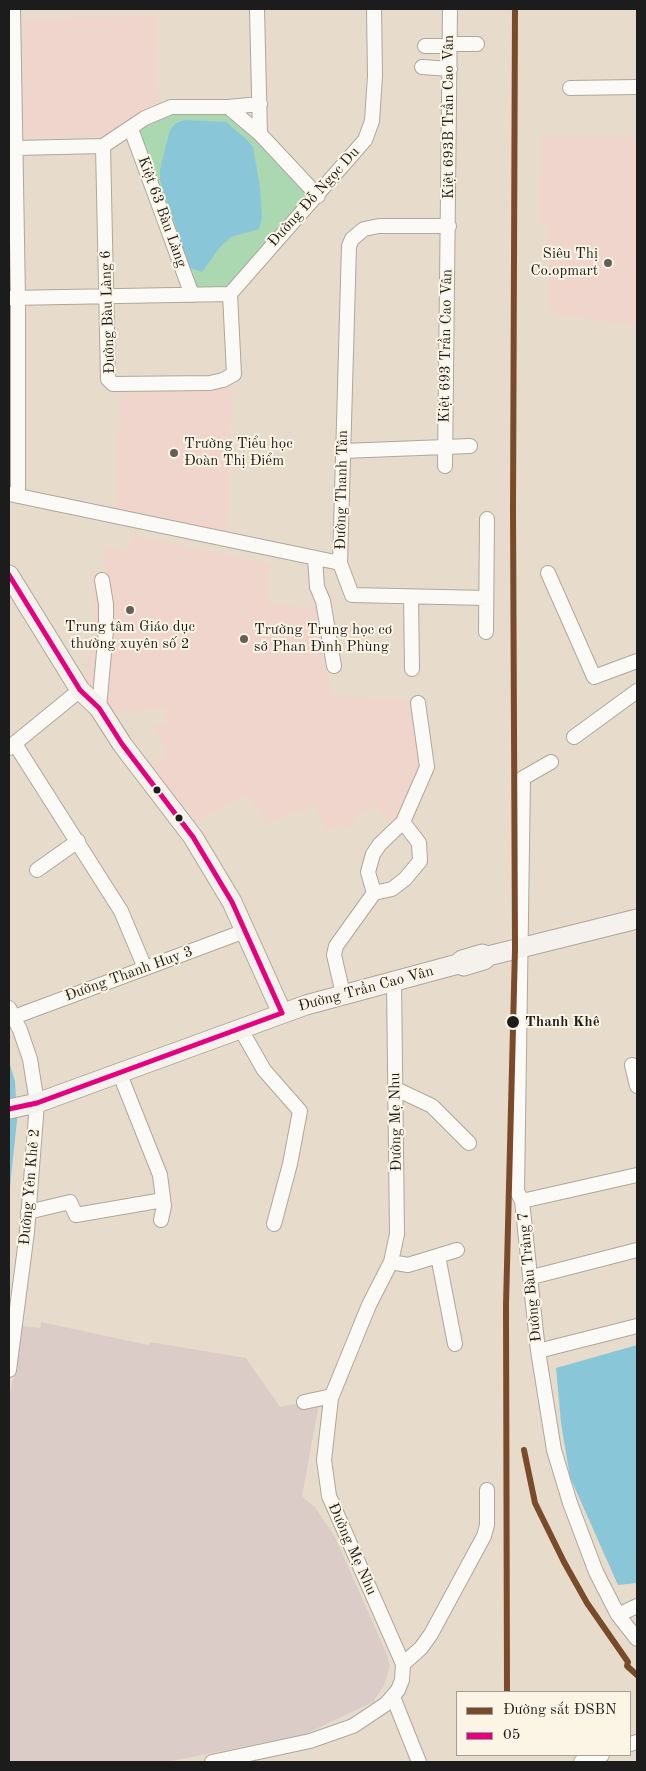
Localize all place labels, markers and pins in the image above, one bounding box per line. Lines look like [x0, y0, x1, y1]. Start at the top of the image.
place label: Siêu Thị Co.opmart [530, 245, 598, 280]
marker: Siêu Thị Co.opmart [602, 257, 614, 269]
place label: Trường Tiểu học Đoàn Thị Điểm [184, 435, 293, 470]
marker: Trường Tiểu học Đoàn Thị Điểm [168, 447, 180, 459]
marker: Trung tâm Giáo dục thường xuyên số 2 [124, 604, 136, 616]
place label: Trung tâm Giáo dục thường xuyên số 2 [65, 618, 195, 653]
place label: Trường Trung học cơ sở Phan Đình Phùng [254, 621, 392, 656]
marker: Trường Trung học cơ sở Phan Đình Phùng [238, 633, 250, 645]
unlabelled marker [152, 785, 162, 795]
unlabelled marker [174, 813, 184, 823]
place label: Thanh Khê [525, 1013, 600, 1031]
marker: Thanh Khê [505, 1014, 521, 1030]

